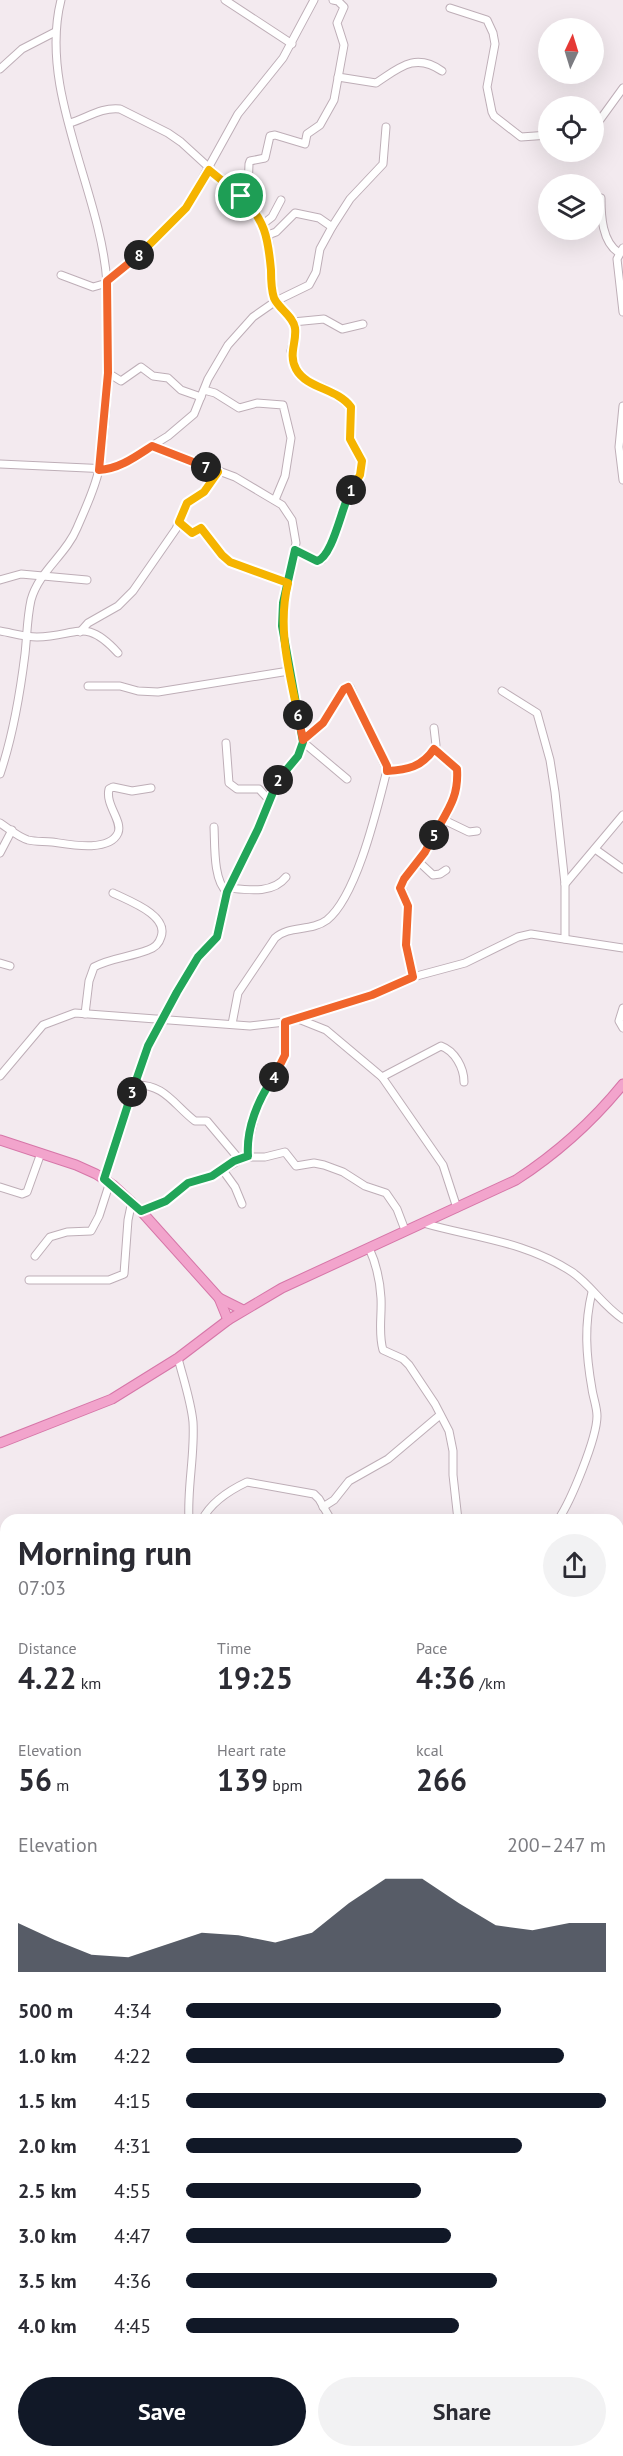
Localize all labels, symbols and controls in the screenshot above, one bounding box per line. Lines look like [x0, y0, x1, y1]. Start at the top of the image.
north arrow [538, 18, 604, 84]
map controls [538, 18, 604, 240]
button: locate [538, 96, 604, 162]
pin [215, 170, 266, 221]
button: layers [538, 174, 604, 240]
icon: arrive [224, 179, 257, 212]
pin: 8 [124, 240, 154, 270]
text: 8 [134, 245, 144, 265]
pin: 7 [191, 452, 221, 482]
text: 7 [201, 457, 211, 477]
pin: 1 [336, 475, 366, 505]
text: 1 [346, 480, 356, 500]
pin: 6 [283, 700, 313, 730]
text: 6 [293, 705, 303, 725]
pin: 2 [263, 765, 293, 795]
text: 2 [273, 770, 283, 790]
pin: 5 [419, 820, 449, 850]
text: 5 [429, 825, 439, 845]
pin: 4 [259, 1062, 289, 1092]
text: 4 [269, 1067, 279, 1087]
pin: 3 [117, 1077, 147, 1107]
text: 3 [127, 1082, 137, 1102]
text: Morning run [18, 1531, 192, 1574]
button: share [543, 1534, 606, 1597]
text: 07:03 [18, 1575, 66, 1601]
text: Distance [18, 1638, 77, 1658]
text: Time [217, 1638, 251, 1658]
text: Pace [416, 1638, 447, 1658]
text: 4.22 [18, 1658, 76, 1697]
text: 19:25 [217, 1658, 293, 1697]
text: 4:36 [416, 1658, 475, 1697]
text: km [76, 1673, 101, 1693]
text: /km [475, 1673, 506, 1693]
text: Elevation [18, 1740, 82, 1760]
text: Heart rate [217, 1740, 286, 1760]
text: kcal [416, 1740, 443, 1760]
text: 56 [18, 1760, 52, 1799]
text: 139 [217, 1760, 268, 1799]
text: 266 [416, 1760, 467, 1799]
text: m [52, 1775, 69, 1795]
text: bpm [268, 1775, 303, 1795]
text: Elevation [18, 1832, 98, 1858]
text: 200–247 m [507, 1832, 606, 1858]
text: 500 m [18, 1998, 73, 2024]
text: 4:34 [114, 1998, 151, 2024]
text: 1.0 km [18, 2043, 77, 2069]
text: 4:22 [114, 2043, 151, 2069]
text: 1.5 km [18, 2088, 77, 2114]
text: 4:15 [114, 2088, 151, 2114]
text: 2.0 km [18, 2133, 77, 2159]
text: 4:31 [114, 2133, 151, 2159]
text: 2.5 km [18, 2178, 77, 2204]
text: 4:55 [114, 2178, 151, 2204]
text: 3.0 km [18, 2223, 77, 2249]
text: 4:47 [114, 2223, 151, 2249]
text: 3.5 km [18, 2268, 77, 2294]
text: 4:36 [114, 2268, 151, 2294]
text: 4.0 km [18, 2313, 77, 2339]
text: 4:45 [114, 2313, 151, 2339]
button: Save [18, 2377, 306, 2446]
button: Share [318, 2377, 606, 2446]

